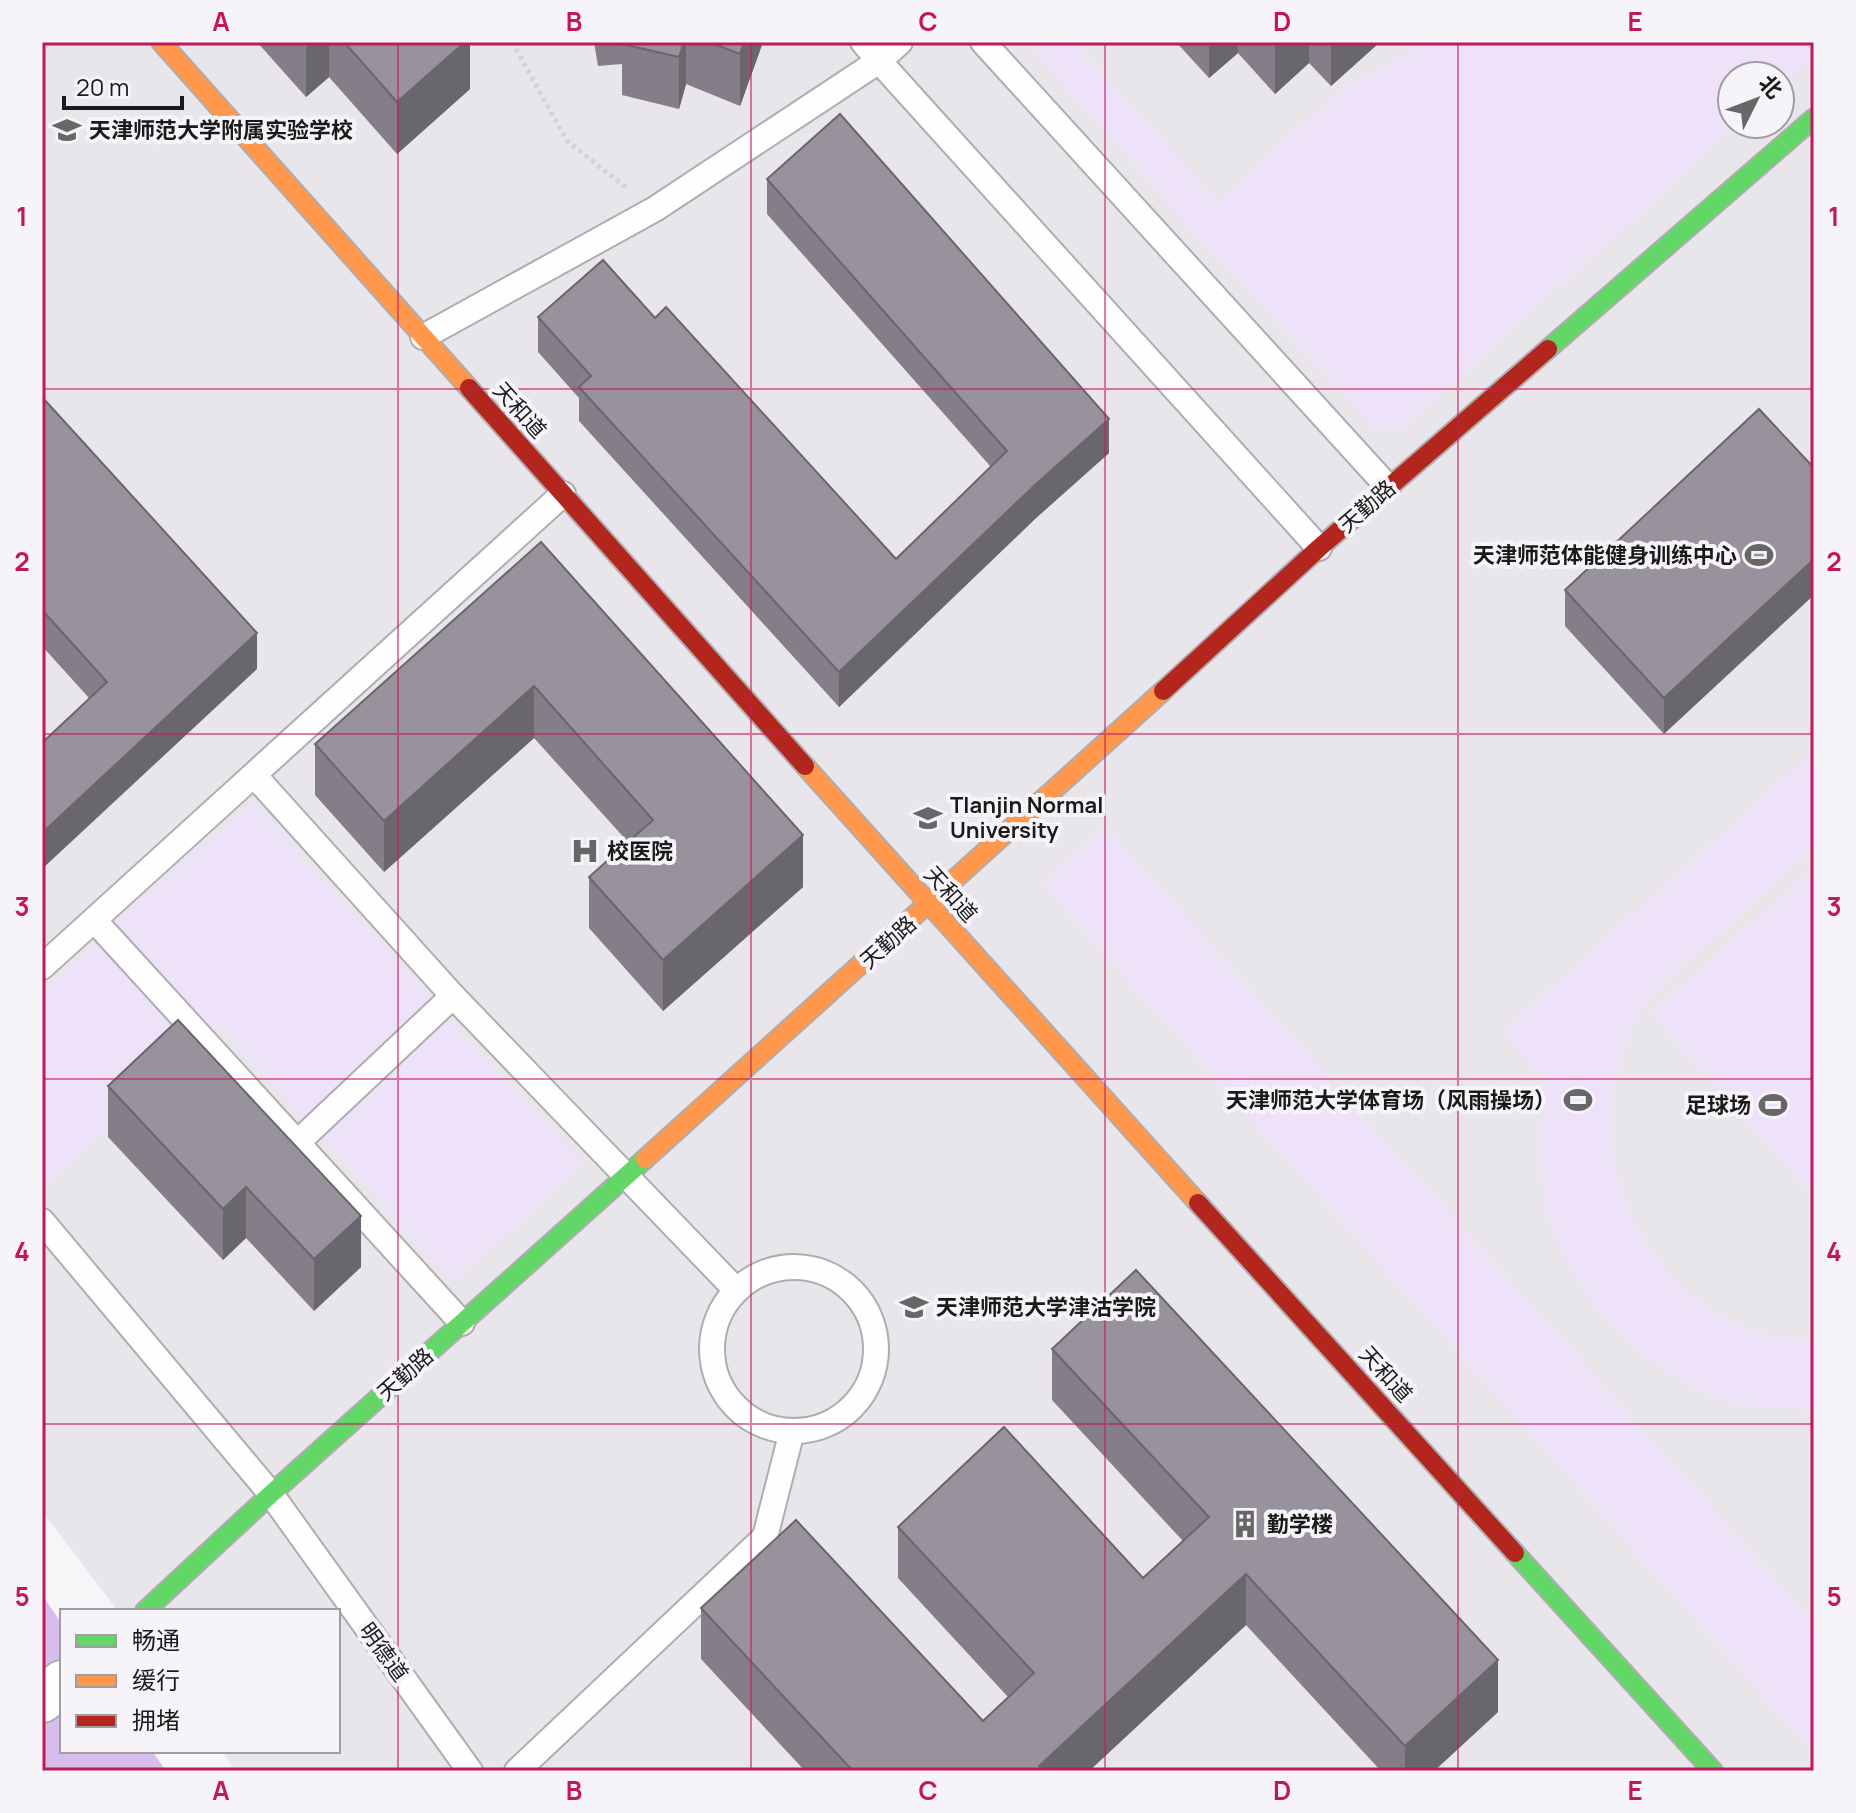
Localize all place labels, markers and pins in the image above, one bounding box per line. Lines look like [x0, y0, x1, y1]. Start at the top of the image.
school or university icon: 天津师范大学附属实验学校 [52, 115, 82, 145]
place label: 天津师范大学附属实验学校 [89, 115, 353, 145]
place label: 天津师范体能健身训练中心 [1473, 540, 1737, 570]
sports icon: 天津师范体能健身训练中心 [1744, 540, 1774, 570]
place label: TIanjin Normal University [950, 790, 1103, 845]
school or university icon: TIanjin Normal University [913, 803, 943, 833]
hospital icon: 校医院 [570, 836, 600, 866]
place label: 校医院 [607, 836, 673, 866]
place label: 天津师范大学体育场（风雨操场） [1226, 1085, 1556, 1115]
sports icon: 天津师范大学体育场（风雨操场） [1563, 1085, 1593, 1115]
place label: 足球场 [1685, 1090, 1751, 1120]
sports icon: 足球场 [1758, 1090, 1788, 1120]
school or university icon: 天津师范大学津沽学院 [899, 1292, 929, 1322]
place label: 天津师范大学津沽学院 [936, 1292, 1156, 1322]
building icon: 勤学楼 [1230, 1509, 1260, 1539]
place label: 勤学楼 [1267, 1509, 1333, 1539]

